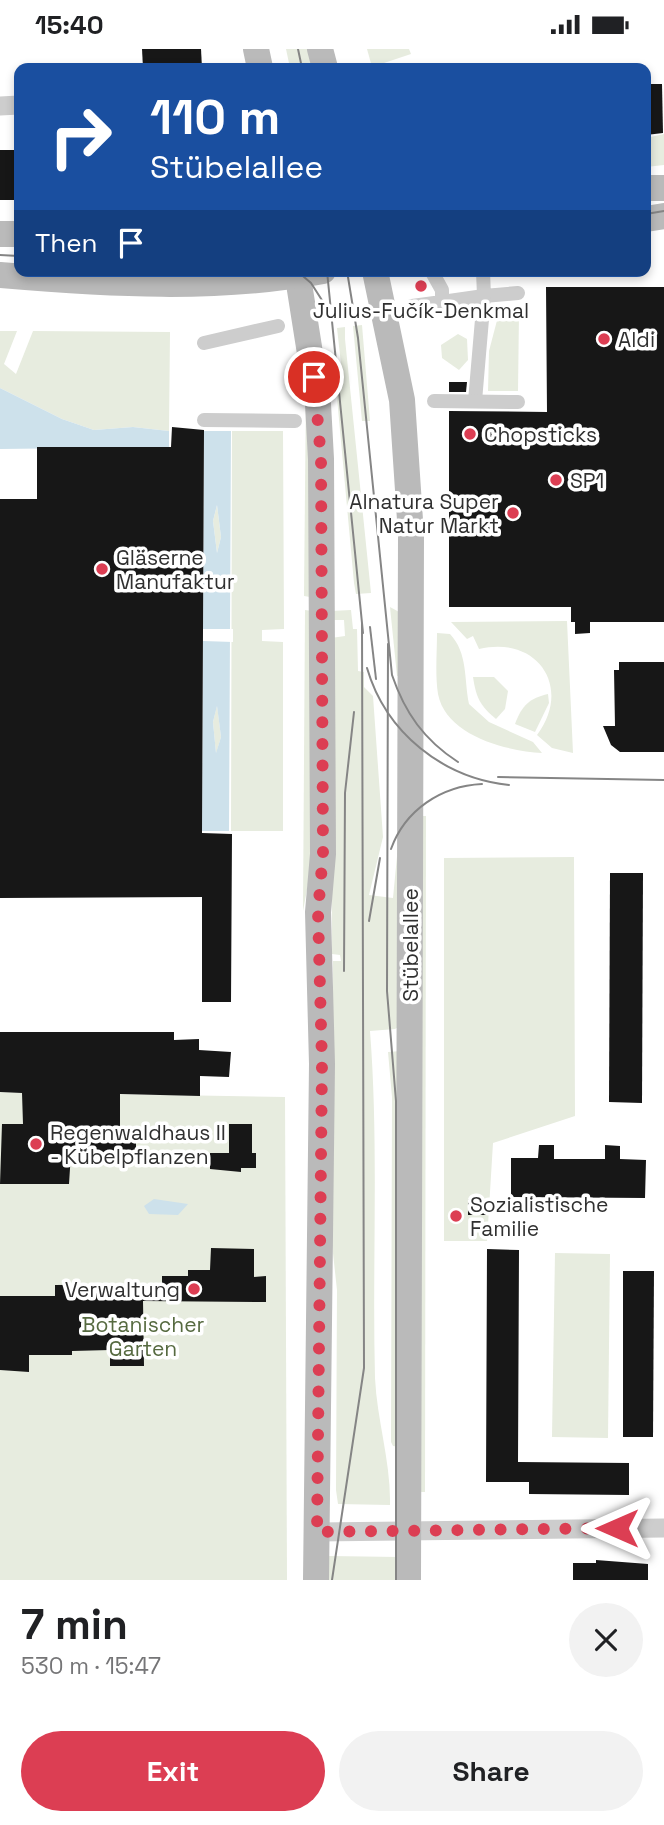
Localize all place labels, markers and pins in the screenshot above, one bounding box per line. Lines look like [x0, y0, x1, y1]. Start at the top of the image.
marker: Julius-Fučík-Denkmal [413, 278, 429, 294]
place label: Julius-Fučík-Denkmal [313, 297, 529, 324]
place label: Aldi [618, 326, 655, 353]
marker: Aldi [596, 331, 612, 347]
pin [284, 347, 344, 407]
place label: Chopsticks [484, 421, 597, 448]
marker: Chopsticks [462, 426, 478, 442]
place label: SP1 [570, 467, 604, 494]
marker: SP1 [548, 472, 564, 488]
place label: Alnatura Super Natur Markt [349, 488, 499, 539]
marker: Alnatura Super Natur Markt [505, 505, 521, 521]
place label: Gläserne Manufaktur [116, 544, 235, 595]
marker: Gläserne Manufaktur [94, 561, 110, 577]
place label: Regenwaldhaus II - Kübelpflanzen [50, 1119, 226, 1170]
marker: Regenwaldhaus II - Kübelpflanzen [28, 1136, 44, 1152]
place label: Sozialistische Familie [470, 1191, 609, 1242]
marker: Sozialistische Familie [448, 1208, 464, 1224]
place label: Verwaltung [65, 1276, 180, 1303]
marker: Verwaltung [186, 1281, 202, 1297]

